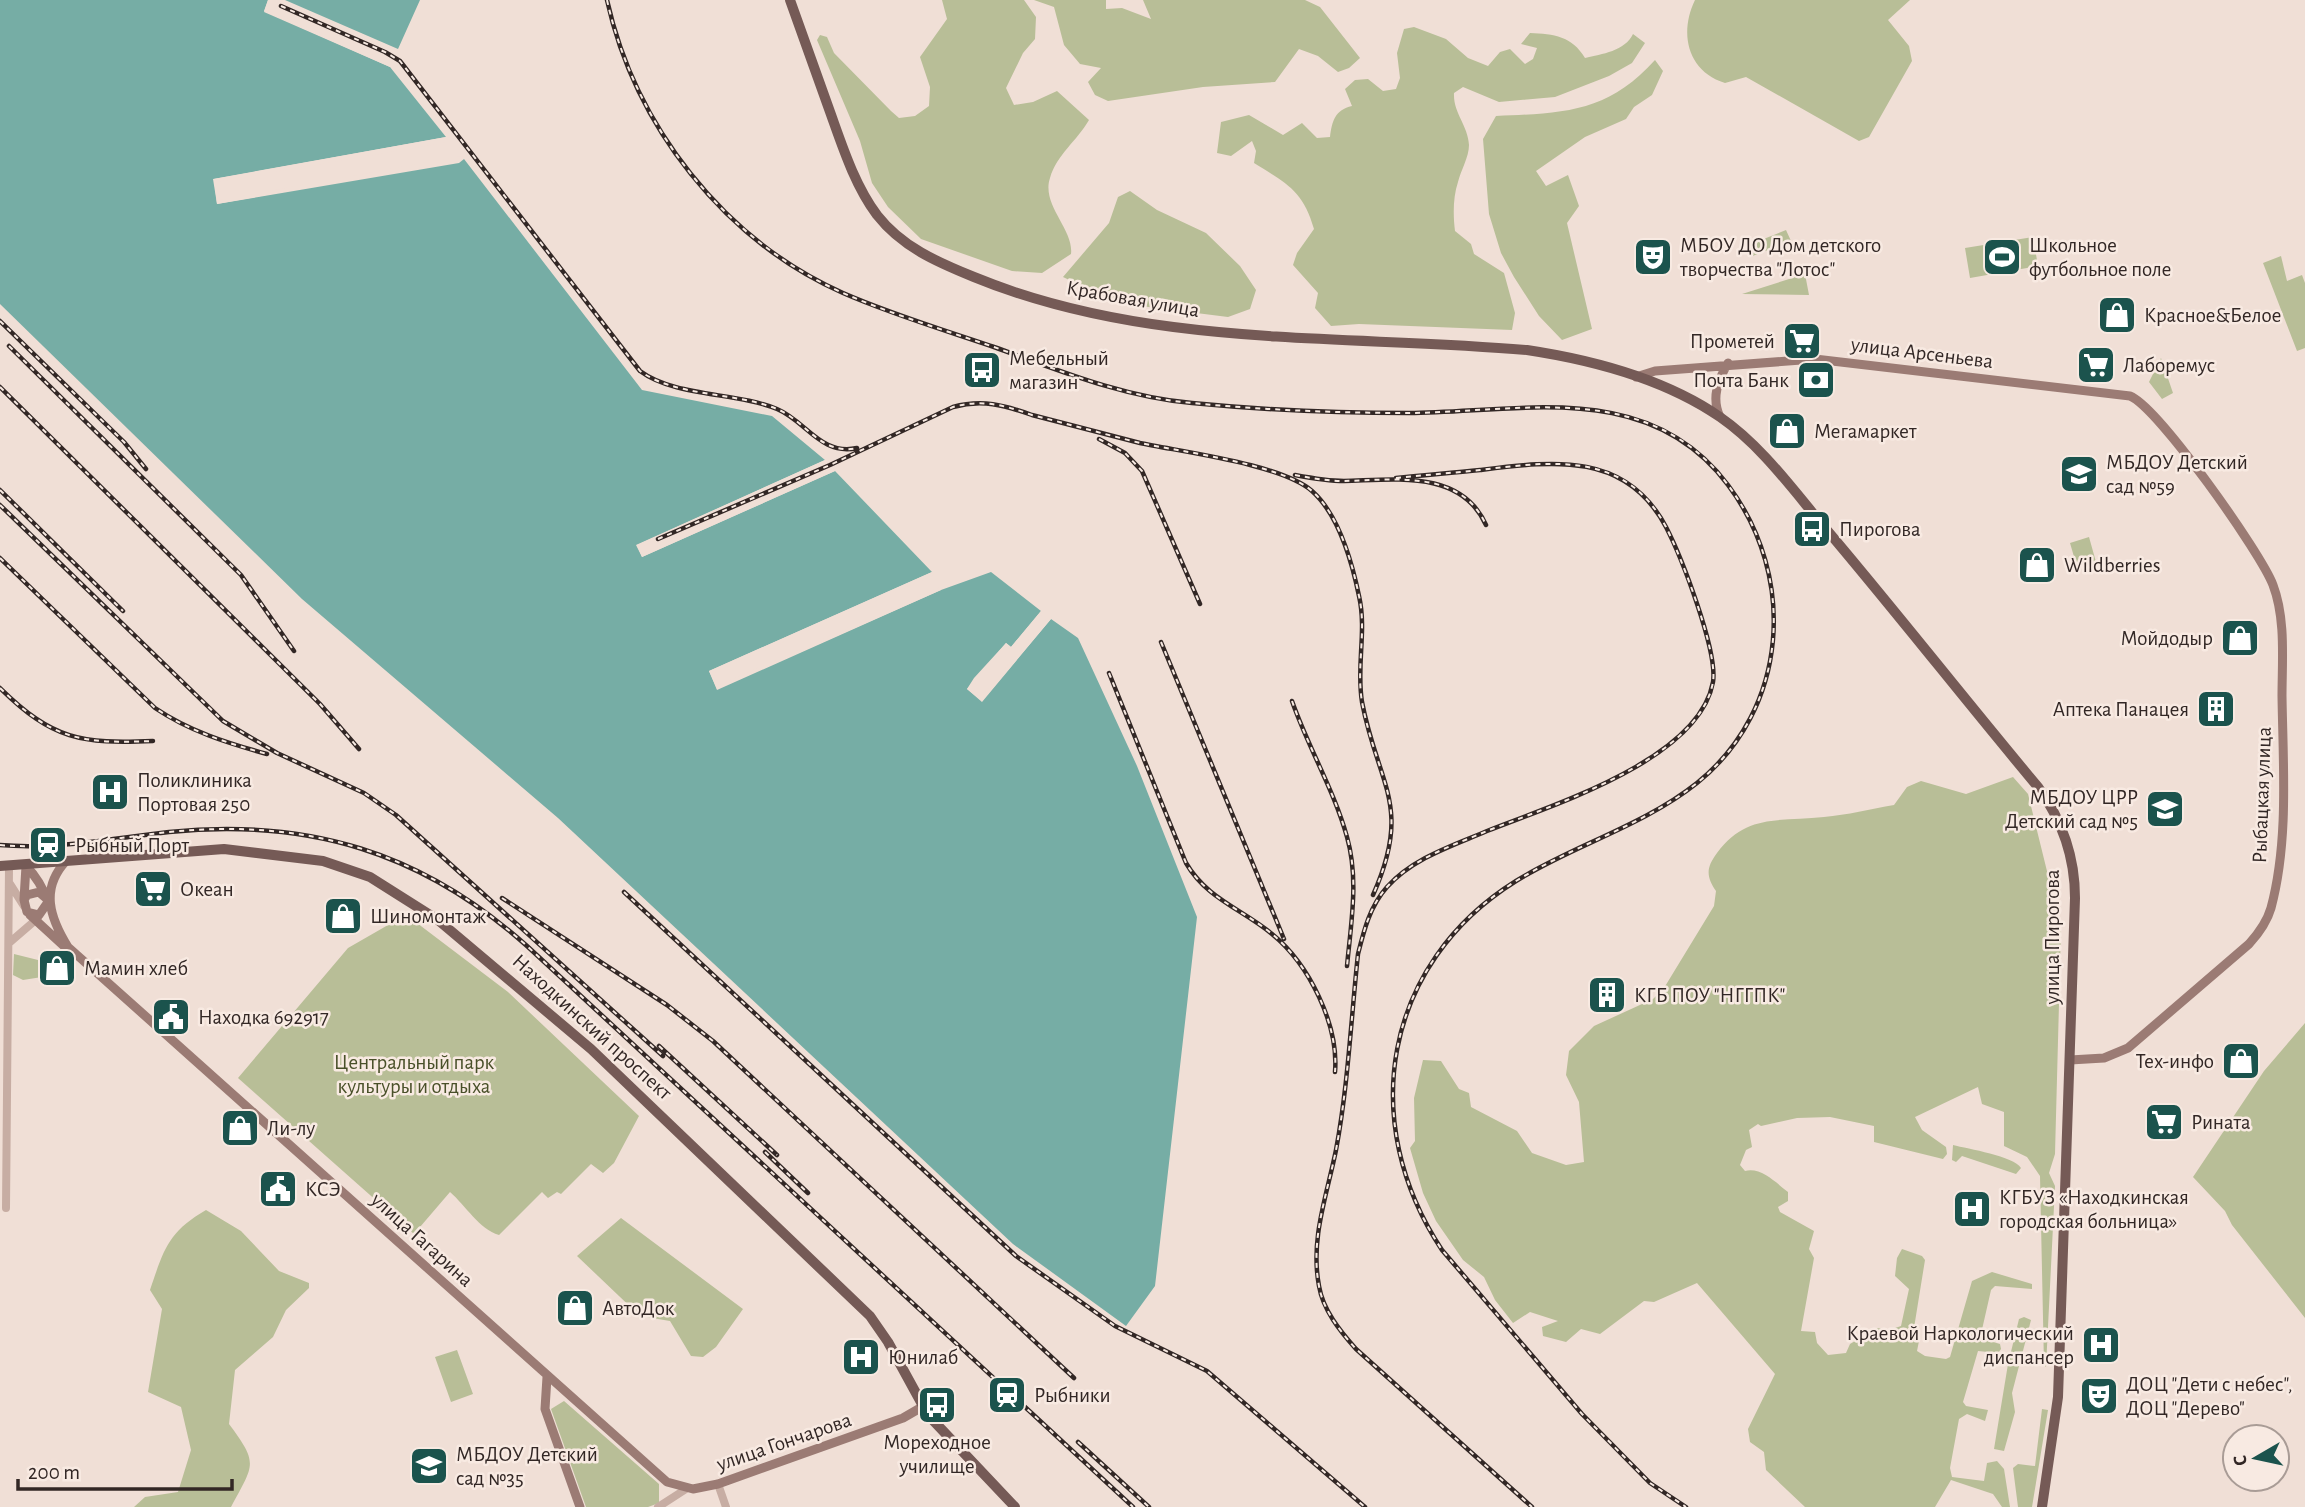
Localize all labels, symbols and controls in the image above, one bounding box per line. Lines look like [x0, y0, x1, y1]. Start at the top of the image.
place label: МБОУ ДО Дом детского творчества "Лотос" [1679, 235, 1881, 280]
place label: Школьное футбольное поле [2029, 235, 2172, 280]
theatre icon: МБОУ ДО Дом детского творчества "Лотос" [1632, 236, 1674, 278]
sports icon: Школьное футбольное поле [1981, 236, 2023, 278]
street label: Крабовая улица [1065, 277, 1202, 321]
shop icon: Красное&Белое [2096, 294, 2138, 336]
place label: Красное&Белое [2144, 305, 2281, 326]
supermarket icon: Прометей [1781, 320, 1823, 362]
place label: Прометей [1690, 331, 1775, 352]
street label: улица Арсеньева [1849, 334, 1995, 372]
supermarket icon: Лаборемус [2075, 344, 2117, 386]
place label: Мебельный магазин [1009, 348, 1109, 393]
bus stop icon: Мебельный магазин [961, 349, 1003, 391]
place label: Лаборемус [2123, 355, 2215, 376]
bank icon: Почта Банк [1795, 359, 1837, 401]
place label: Почта Банк [1693, 370, 1789, 391]
shop icon: Мегамаркет [1766, 410, 1808, 452]
place label: Мегамаркет [1814, 421, 1917, 442]
place label: МБДОУ Детский сад №59 [2106, 452, 2248, 497]
school or university icon: МБДОУ Детский сад №59 [2058, 453, 2100, 495]
bus stop icon: Пирогова [1791, 508, 1833, 550]
place label: Пирогова [1839, 519, 1921, 540]
shop icon: Wildberries [2016, 544, 2058, 586]
place label: Wildberries [2064, 555, 2160, 576]
shop icon: Мойдодыр [2219, 617, 2261, 659]
place label: Мойдодыр [2121, 628, 2213, 649]
building icon: Аптека Панацея [2195, 688, 2237, 730]
place label: Аптека Панацея [2053, 699, 2189, 720]
street label: Рыбацкая улица [2249, 726, 2275, 864]
place label: Поликлиника Портовая 250 [137, 770, 252, 815]
hospital icon: Поликлиника Портовая 250 [89, 771, 131, 813]
place label: МБДОУ ЦРР Детский сад №5 [2005, 787, 2138, 832]
school or university icon: МБДОУ ЦРР Детский сад №5 [2144, 788, 2186, 830]
station icon: Рыбный Порт [27, 824, 69, 866]
place label: Рыбный Порт [75, 835, 189, 856]
supermarket icon: Океан [132, 868, 174, 910]
street label: улица Пирогова [2042, 869, 2063, 1006]
place label: Океан [180, 879, 234, 900]
shop icon: Шиномонтаж [322, 895, 364, 937]
place label: Шиномонтаж [370, 906, 486, 927]
shop icon: Мамин хлеб [36, 947, 78, 989]
street label: Находкинский проспект [508, 950, 676, 1104]
place label: Мамин хлеб [84, 958, 188, 979]
building icon: КГБ ПОУ "НГГПК" [1586, 974, 1628, 1016]
place label: КГБ ПОУ "НГГПК" [1634, 985, 1785, 1006]
public building icon: Находка 692917 [150, 996, 192, 1038]
place label: Находка 692917 [198, 1007, 329, 1028]
shop icon: Тех-инфо [2220, 1040, 2262, 1082]
place label: Тех-инфо [2136, 1051, 2214, 1072]
park label: Центральный парк культуры и отдыха [334, 1052, 495, 1097]
supermarket icon: Рината [2143, 1101, 2185, 1143]
shop icon: Ли-лу [219, 1107, 261, 1149]
place label: Рината [2191, 1112, 2251, 1133]
place label: Ли-лу [267, 1118, 315, 1139]
public building icon: КСЭ [257, 1168, 299, 1210]
place label: КСЭ [305, 1179, 341, 1200]
place label: КГБУЗ «Находкинская городская больница» [1999, 1187, 2189, 1232]
street label: улица Гагарина [366, 1188, 477, 1291]
hospital icon: КГБУЗ «Находкинская городская больница» [1951, 1188, 1993, 1230]
shop icon: АвтоДок [554, 1287, 596, 1329]
place label: АвтоДок [602, 1298, 675, 1319]
place label: Краевой Наркологический диспансер [1847, 1323, 2074, 1368]
hospital icon: Краевой Наркологический диспансер [2080, 1324, 2122, 1366]
hospital icon: Юнилаб [840, 1336, 882, 1378]
place label: Юнилаб [888, 1347, 958, 1368]
station icon: Рыбники [986, 1374, 1028, 1416]
place label: ДОЦ "Дети с небес", ДОЦ "Дерево" [2126, 1374, 2293, 1419]
theatre icon: ДОЦ "Дети с небес", ДОЦ "Дерево" [2078, 1375, 2120, 1417]
bus stop icon: Мореходное училище [916, 1384, 958, 1426]
place label: Рыбники [1034, 1385, 1111, 1406]
street label: улица Гончарова [713, 1409, 854, 1475]
north arrow [2221, 1423, 2291, 1493]
place label: Мореходное училище [883, 1432, 991, 1477]
place label: МБДОУ Детский сад №35 [456, 1444, 598, 1489]
school or university icon: МБДОУ Детский сад №35 [408, 1445, 450, 1487]
scale bar [18, 1448, 231, 1492]
text: С [2230, 1454, 2251, 1467]
text: 200 m [28, 1462, 80, 1483]

